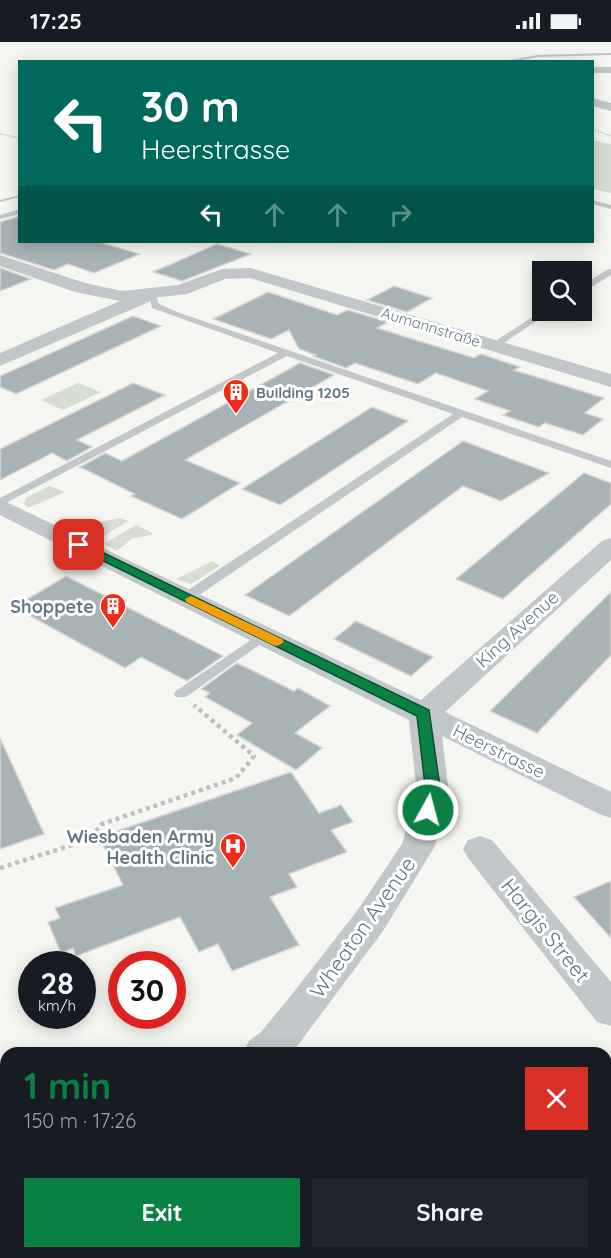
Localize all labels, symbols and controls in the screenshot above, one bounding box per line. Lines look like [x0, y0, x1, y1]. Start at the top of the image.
text: 17:25 [30, 7, 82, 35]
text: 30 m [141, 80, 240, 133]
icon: left [42, 84, 120, 162]
text: Heerstrasse [141, 132, 290, 166]
icon: left [195, 198, 228, 231]
icon: ahead [258, 198, 291, 231]
icon: ahead [321, 198, 354, 231]
icon: right [384, 198, 417, 231]
map controls [532, 261, 592, 321]
button: search [532, 261, 592, 321]
street label: Aumannstraße [379, 303, 483, 351]
building icon: Building 1205 [221, 377, 251, 415]
place label: Building 1205 [256, 383, 350, 402]
pin [53, 519, 104, 570]
icon: arrive [62, 528, 95, 561]
street label: King Avenue [471, 586, 563, 672]
building icon: Shoppete [98, 591, 128, 629]
place label: Shoppete [10, 595, 94, 618]
street label: Heerstrasse [449, 719, 549, 783]
position arrow [396, 778, 460, 842]
place label: Wiesbaden Army Health Clinic [67, 825, 214, 869]
hospital icon: Wiesbaden Army Health Clinic [218, 831, 248, 869]
street label: Wheaton Avenue [304, 851, 420, 1003]
street label: Hargis Street [496, 873, 596, 987]
speed limit sign: 30 [108, 951, 186, 1029]
text: 28 [40, 964, 74, 1002]
text: km/h [38, 996, 76, 1015]
text: 1 min [24, 1063, 111, 1108]
button: close [525, 1067, 588, 1130]
text: 150 m · 17:26 [24, 1108, 136, 1133]
button: Exit [24, 1178, 300, 1247]
button: Share [312, 1178, 588, 1247]

